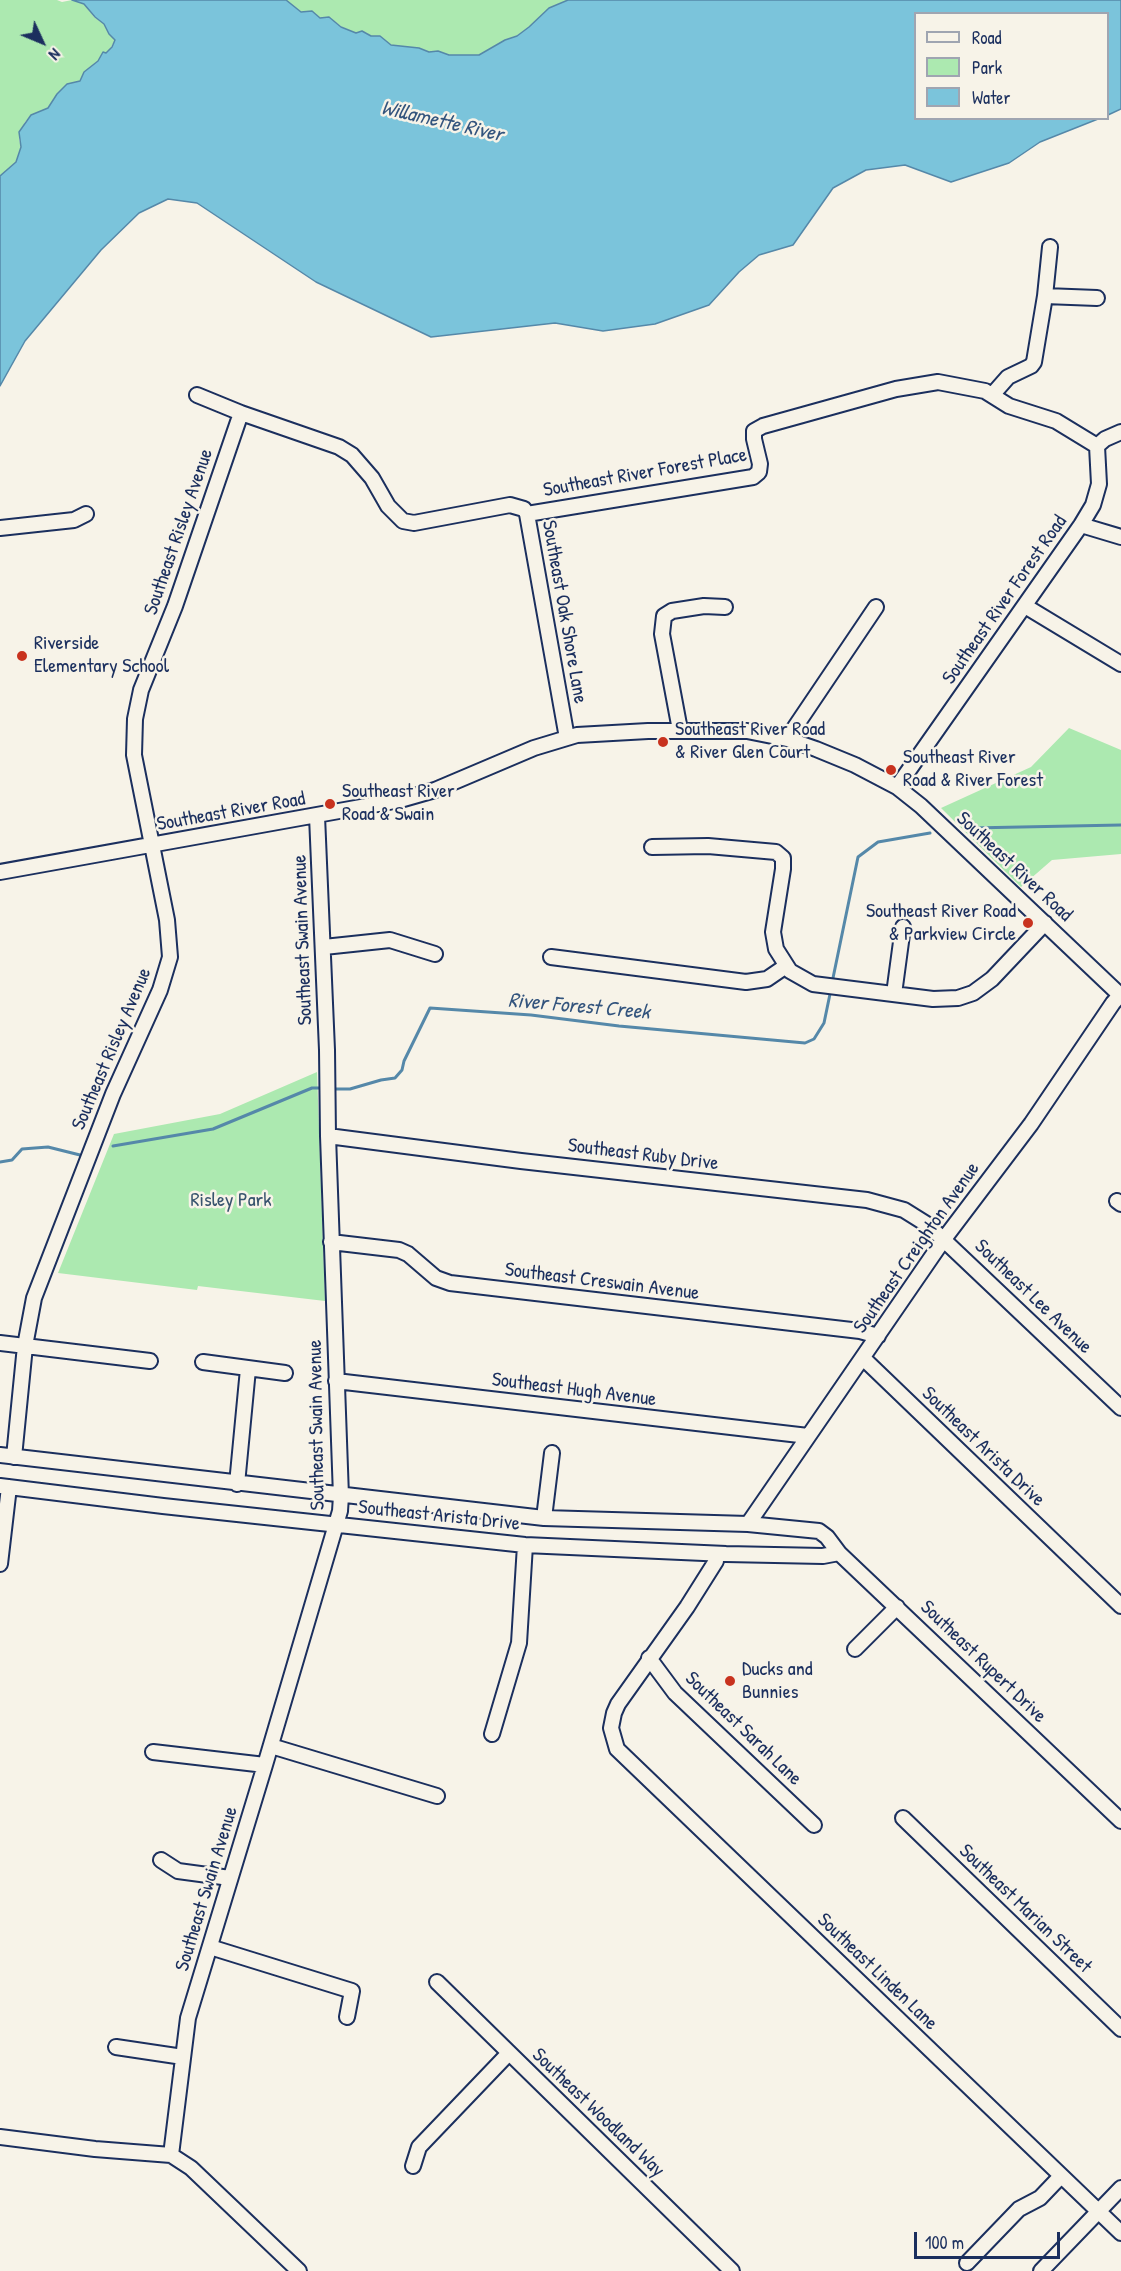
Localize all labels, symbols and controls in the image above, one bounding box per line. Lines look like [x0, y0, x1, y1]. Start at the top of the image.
north arrow [12, 12, 72, 72]
legend [914, 12, 1109, 120]
text: Road [972, 25, 1002, 50]
text: N [44, 44, 66, 65]
text: Park [972, 55, 1002, 80]
text: Water [972, 85, 1010, 110]
water label: Willamette River [379, 96, 505, 148]
street label: Southeast River Forest Place [541, 443, 749, 503]
street label: Southeast Risley Avenue [139, 446, 219, 618]
street label: Southeast River Forest Road [938, 511, 1072, 689]
street label: Southeast Oak Shore Lane [536, 519, 592, 705]
place label: Riverside Elementary School [34, 632, 169, 679]
marker: Riverside Elementary School [15, 649, 29, 663]
place label: Southeast River Road & River Glen Court [675, 718, 825, 765]
marker: Southeast River Road & River Glen Court [656, 735, 670, 749]
place label: Southeast River Road & River Forest [903, 746, 1043, 793]
marker: Southeast River Road & River Forest [884, 763, 898, 777]
place label: Southeast River Road & Swain [342, 780, 455, 827]
street label: Southeast River Road [155, 787, 307, 837]
marker: Southeast River Road & Swain [323, 797, 337, 811]
street label: Southeast River Road [951, 807, 1077, 927]
street label: Southeast Swain Avenue [288, 854, 318, 1026]
place label: Southeast River Road & Parkview Circle [866, 900, 1016, 947]
marker: Southeast River Road & Parkview Circle [1021, 916, 1035, 930]
street label: Southeast Risley Avenue [67, 964, 157, 1134]
water label: River Forest Creek [507, 988, 651, 1026]
street label: Southeast Ruby Drive [566, 1134, 720, 1176]
street label: Southeast Creighton Avenue [849, 1158, 985, 1338]
park label: Risley Park [190, 1189, 272, 1213]
street label: Southeast Lee Avenue [969, 1235, 1097, 1359]
street label: Southeast Creswain Avenue [503, 1258, 701, 1306]
street label: Southeast Swain Avenue [304, 1339, 330, 1511]
street label: Southeast Hugh Avenue [490, 1368, 658, 1412]
street label: Southeast Arista Drive [916, 1382, 1050, 1512]
street label: Southeast Arista Drive [357, 1496, 521, 1536]
street label: Southeast Rupert Drive [915, 1596, 1051, 1728]
place label: Ducks and Bunnies [742, 1658, 813, 1705]
street label: Southeast Sarah Lane [680, 1667, 806, 1791]
marker: Ducks and Bunnies [723, 1674, 737, 1688]
street label: Southeast Swain Avenue [171, 1804, 243, 1974]
street label: Southeast Marian Street [954, 1839, 1096, 1979]
street label: Southeast Linden Lane [812, 1908, 942, 2036]
street label: Southeast Woodland Way [527, 2044, 669, 2182]
scale bar [917, 2220, 1062, 2258]
text: 100 m [925, 2230, 964, 2255]

